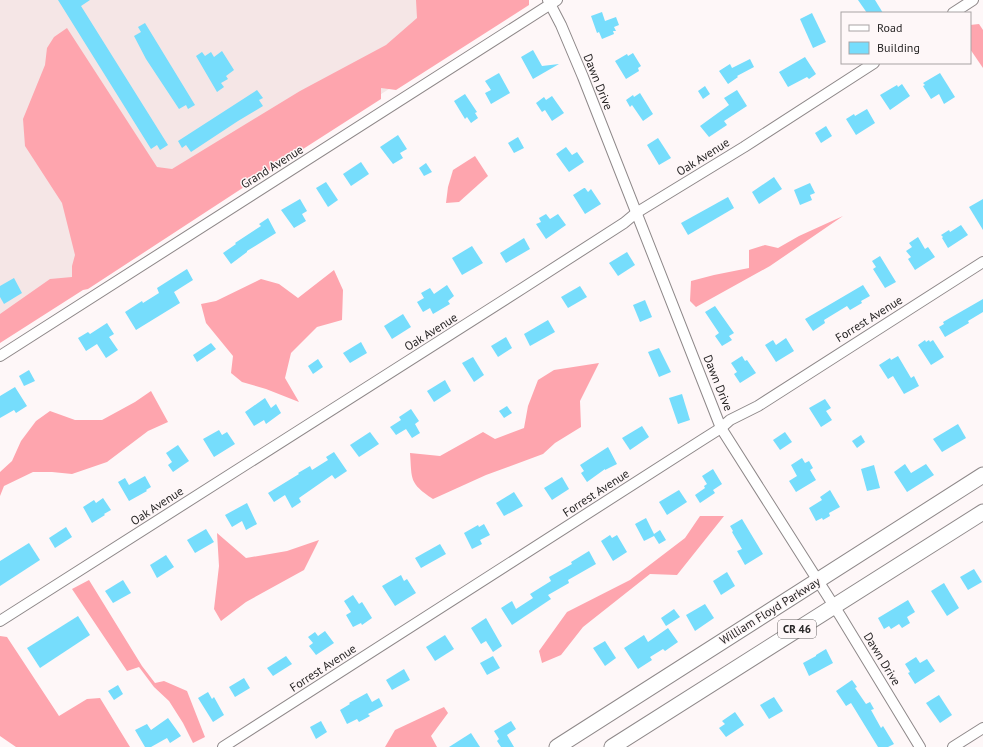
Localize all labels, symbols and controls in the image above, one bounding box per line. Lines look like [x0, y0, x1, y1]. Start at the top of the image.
legend [841, 12, 971, 64]
text: Road [877, 20, 902, 35]
text: Building [877, 40, 920, 55]
street label: Dawn Drive [580, 52, 617, 112]
street label: Oak Avenue [673, 134, 732, 179]
street label: Grand Avenue [238, 141, 306, 192]
street label: Forrest Avenue [832, 292, 905, 345]
street label: Oak Avenue [401, 309, 460, 354]
street label: Dawn Drive [700, 353, 737, 413]
street label: Forrest Avenue [560, 466, 632, 520]
street label: Oak Avenue [128, 483, 186, 528]
street label: William Floyd Parkway [717, 573, 823, 648]
road number: CR 46 [778, 620, 816, 638]
street label: Dawn Drive [861, 629, 904, 688]
street label: Forrest Avenue [287, 641, 359, 695]

